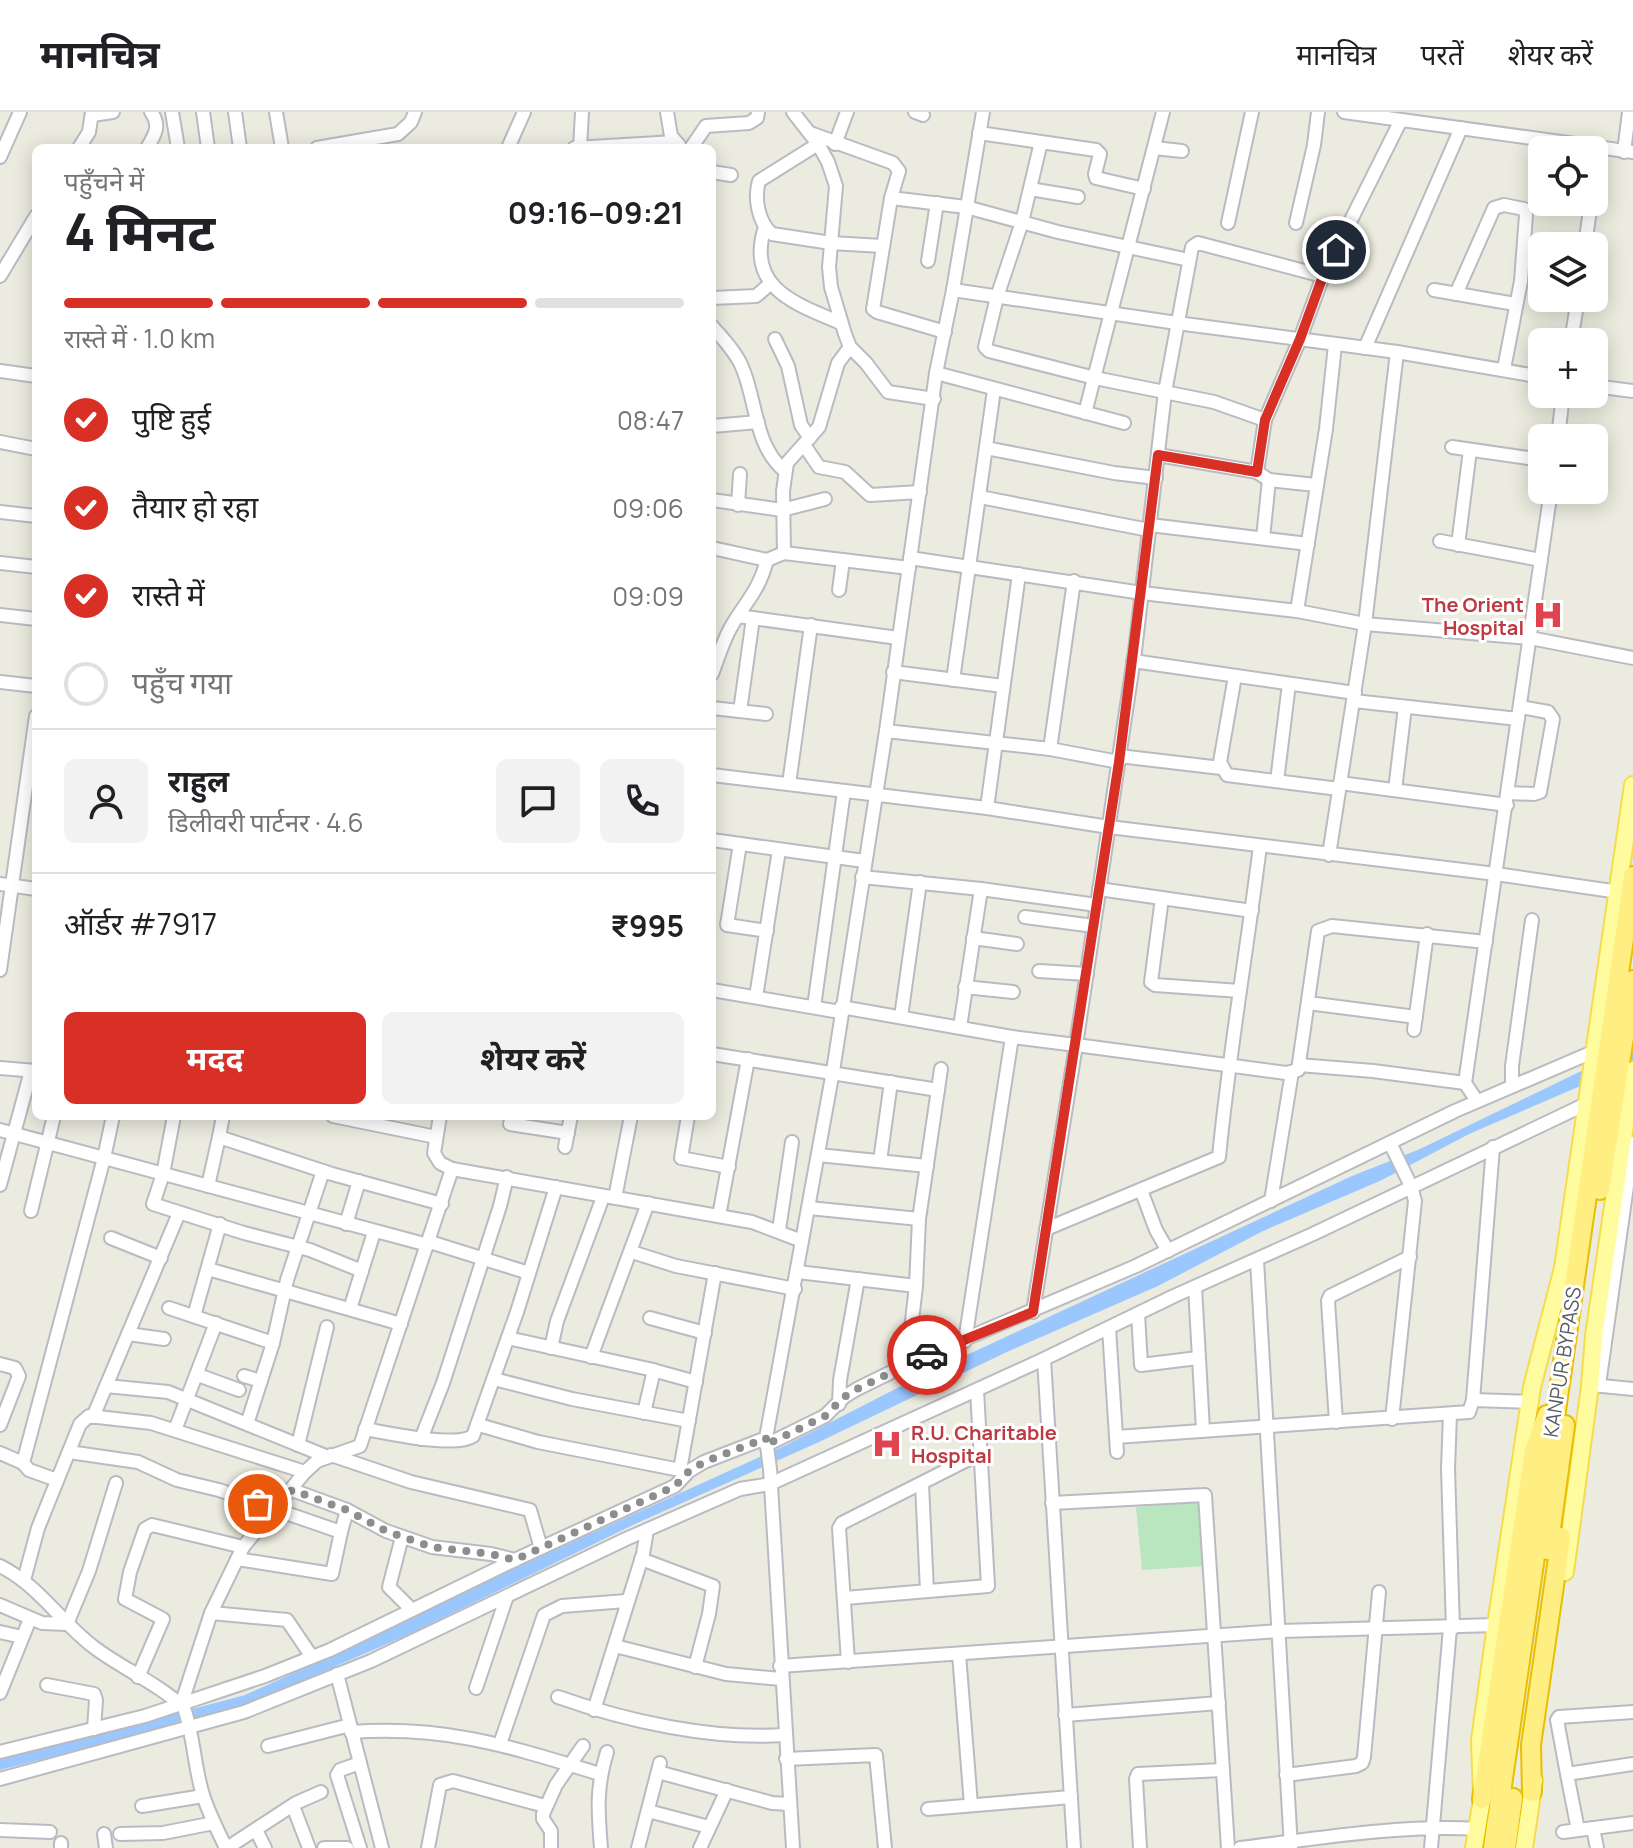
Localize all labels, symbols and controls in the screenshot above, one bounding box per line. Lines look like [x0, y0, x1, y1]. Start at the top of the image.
text: मानचित्र [40, 27, 160, 79]
text: मानचित्र [1296, 35, 1376, 73]
text: परतें [1420, 35, 1464, 73]
text: शेयर करें [1508, 35, 1593, 73]
map controls [1528, 136, 1608, 504]
button: locate [1528, 136, 1608, 216]
text: पहुँचने में [64, 163, 144, 199]
text: 09:16–09:21 [508, 192, 684, 233]
text: 4 मिनट [64, 196, 215, 267]
pin [1302, 216, 1370, 284]
icon: home [1314, 228, 1358, 272]
button: layers [1528, 232, 1608, 312]
text: रास्ते में · 1.0 km [64, 320, 215, 356]
button: + [1528, 328, 1608, 408]
icon: check [64, 398, 108, 442]
text: पुष्टि हुई [132, 398, 211, 439]
text: 08:47 [617, 402, 684, 438]
button: − [1528, 424, 1608, 504]
icon: check [64, 486, 108, 530]
text: तैयार हो रहा [132, 486, 258, 527]
text: 09:06 [612, 490, 684, 526]
icon: check [64, 574, 108, 618]
text: रास्ते में [132, 574, 205, 615]
text: 09:09 [612, 578, 684, 614]
place label: The Orient Hospital [1422, 591, 1524, 641]
hospital icon: The Orient Hospital [1531, 598, 1565, 632]
text: पहुँच गया [132, 662, 232, 703]
button: person [64, 759, 148, 843]
button: chat [496, 759, 580, 843]
button: phone [600, 759, 684, 843]
text: राहुल [168, 760, 229, 801]
text: डिलीवरी पार्टनर · 4.6 [168, 804, 364, 840]
text: ऑर्डर #7917 [64, 903, 217, 944]
text: ₹995 [611, 905, 684, 946]
button: मदद [64, 1012, 366, 1104]
button: शेयर करें [382, 1012, 684, 1104]
street label: KANPUR BYPASS [1537, 1285, 1587, 1439]
courier [887, 1315, 967, 1395]
icon: car [905, 1333, 949, 1377]
place label: R.U. Charitable Hospital [911, 1419, 1057, 1469]
hospital icon: R.U. Charitable Hospital [870, 1427, 904, 1461]
pin [224, 1470, 292, 1538]
icon: bag [236, 1482, 280, 1526]

